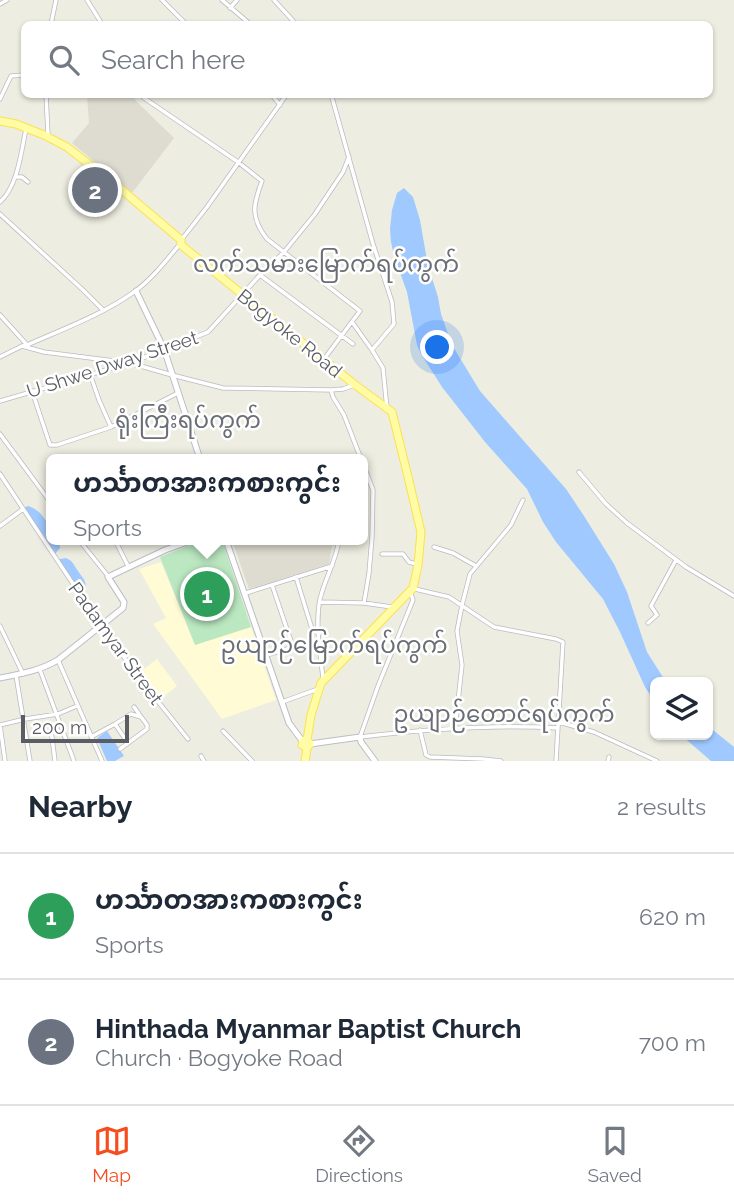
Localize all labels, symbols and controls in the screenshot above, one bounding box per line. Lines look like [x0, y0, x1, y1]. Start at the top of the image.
search box [21, 21, 713, 98]
icon: search [45, 41, 83, 79]
text: Search here [101, 45, 245, 75]
pin: 2 [72, 164, 118, 216]
district label: လက်သမားမြောက်ရပ်ကွက် [193, 248, 459, 283]
street label: Bogyoke Road [233, 284, 347, 382]
street label: U Shwe Dway Street [24, 326, 201, 402]
your location [420, 330, 454, 364]
district label: ရုံးကြီးရပ်ကွက် [115, 404, 261, 439]
popup [46, 454, 368, 545]
text: ဟင်္သာတအားကစားကွင်း [73, 468, 341, 498]
text: Sports [73, 514, 142, 541]
pin: 1 [184, 568, 230, 620]
street label: Padamyar Street [64, 578, 168, 709]
district label: ဥယျာဉ်မြောက်ရပ်ကွက် [220, 629, 448, 664]
map controls [650, 677, 713, 740]
button: layers [650, 677, 713, 740]
district label: ဥယျာဉ်တောင်ရပ်ကွက် [393, 698, 615, 733]
scale bar [21, 712, 130, 744]
text: 200 m [32, 716, 87, 738]
text: Nearby [28, 789, 132, 824]
text: 2 results [617, 793, 706, 820]
text: ဟင်္သာတအားကစားကွင်း [95, 885, 363, 915]
text: 1 [45, 903, 57, 930]
text: 620 m [639, 903, 706, 930]
text: Sports [95, 931, 164, 958]
text: Hinthada Myanmar Baptist Church [95, 1014, 522, 1044]
text: 2 [45, 1029, 57, 1056]
text: 700 m [639, 1029, 706, 1056]
text: Church · Bogyoke Road [95, 1044, 343, 1071]
tab: Map [92, 1122, 131, 1186]
tab: Directions [315, 1122, 403, 1186]
tab: Saved [587, 1122, 642, 1186]

